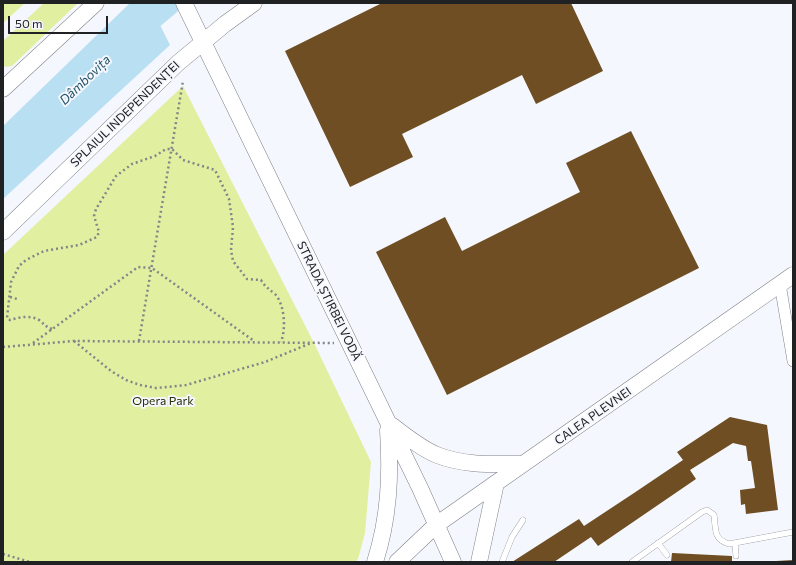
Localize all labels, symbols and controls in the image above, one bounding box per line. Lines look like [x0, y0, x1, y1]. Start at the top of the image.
scale bar [10, 8, 110, 34]
text: 50 m [15, 16, 43, 30]
water label: Dâmbovița [56, 52, 114, 108]
street label: SPLAIUL INDEPENDENȚEI [67, 58, 183, 170]
street label: STRADA ȘTIRBEI VODĂ [294, 239, 364, 363]
street label: CALEA PLEVNEI [552, 384, 634, 448]
park label: Opera Park [132, 394, 194, 408]

